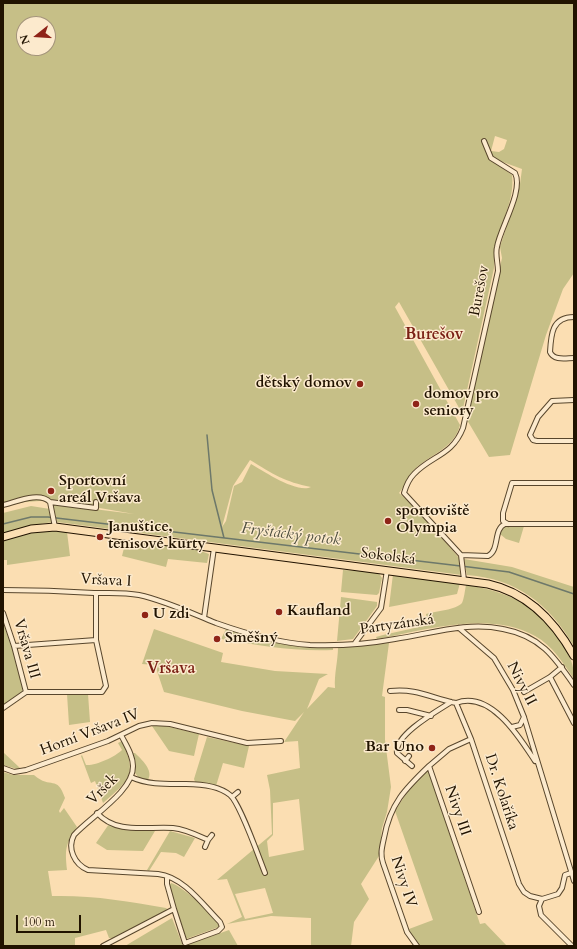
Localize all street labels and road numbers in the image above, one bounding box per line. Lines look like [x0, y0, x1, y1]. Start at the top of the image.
street label: Burešov [466, 264, 494, 318]
street label: Sokolská [360, 545, 416, 569]
street label: Vršava I [80, 571, 132, 591]
street label: Partyzánská [359, 611, 435, 639]
street label: Vršava III [9, 617, 43, 681]
street label: Nivy II [502, 659, 540, 709]
street label: Horní Vršava IV [38, 706, 142, 760]
street label: Dr. Kolaříka [480, 752, 522, 832]
street label: Vršek [84, 771, 122, 809]
street label: Nivy III [440, 784, 474, 838]
street label: Nivy IV [386, 854, 420, 910]

